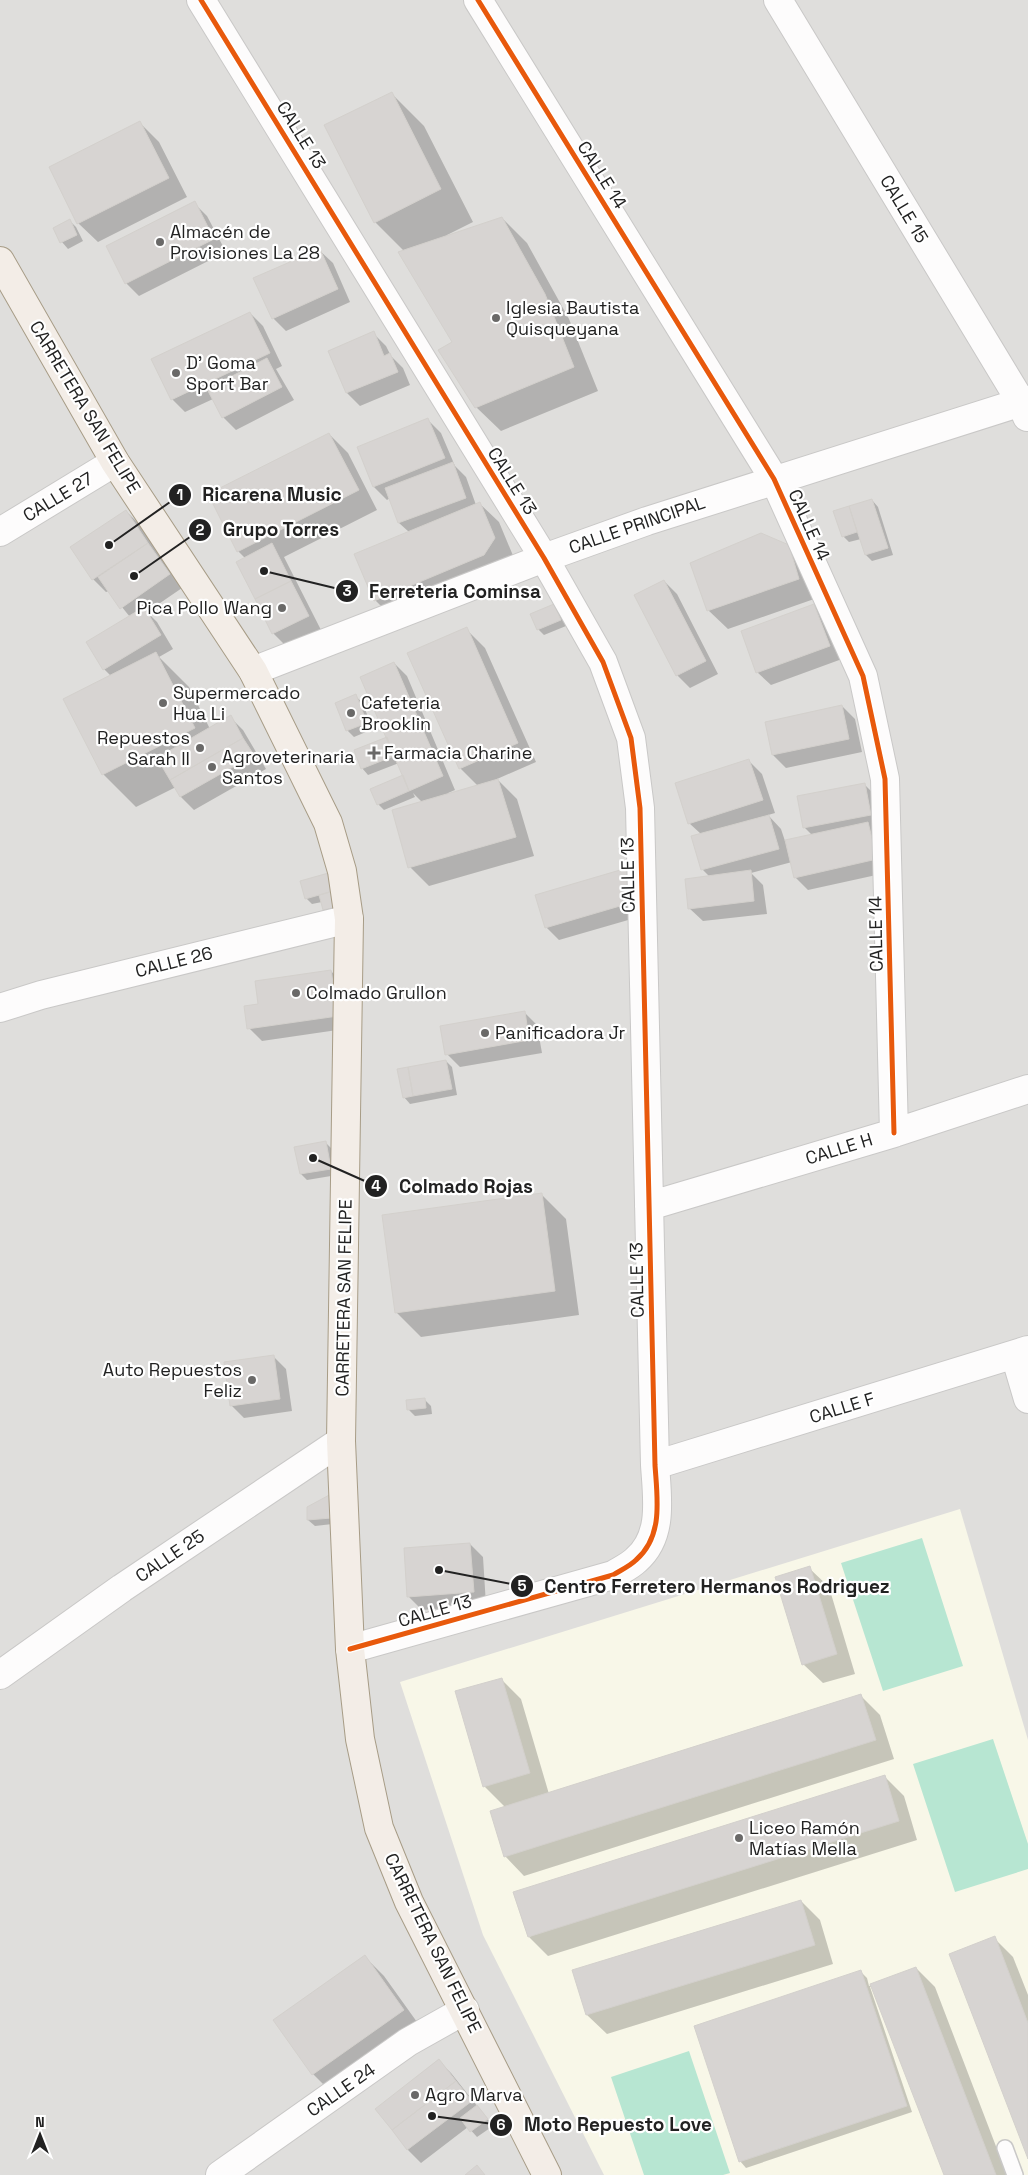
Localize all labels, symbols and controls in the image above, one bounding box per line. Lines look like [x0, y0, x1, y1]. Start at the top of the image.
street label: CALLE 13 [272, 97, 331, 173]
street label: CALLE 14 [573, 136, 632, 213]
street label: CALLE 15 [875, 170, 934, 247]
place label: Almacén de Provisiones La 28 [170, 220, 320, 264]
marker: Almacén de Provisiones La 28 [154, 236, 166, 248]
place label: Iglesia Bautista Quisqueyana [506, 296, 639, 340]
marker: Iglesia Bautista Quisqueyana [490, 312, 502, 324]
street label: CARRETERA SAN FELIPE [25, 316, 146, 497]
place label: D' Goma Sport Bar [186, 351, 269, 395]
marker: D' Goma Sport Bar [170, 367, 182, 379]
street label: CALLE 13 [483, 443, 542, 519]
street label: CALLE 27 [18, 467, 97, 527]
callout: Ricarena Music [167, 478, 352, 512]
text: Ricarena Music [202, 482, 342, 507]
text: 1 [177, 485, 183, 504]
street label: CALLE 14 [784, 485, 835, 564]
street label: CALLE PRINCIPAL [566, 490, 708, 559]
callout: Grupo Torres [188, 513, 350, 547]
text: Grupo Torres [223, 517, 339, 542]
text: 2 [196, 520, 205, 539]
callout: Ferreteria Cominsa [334, 574, 551, 608]
text: Ferreteria Cominsa [369, 579, 541, 604]
text: 3 [342, 581, 352, 600]
place label: Pica Pollo Wang [136, 596, 272, 619]
marker: Pica Pollo Wang [276, 602, 288, 614]
place label: Supermercado Hua Li [173, 681, 300, 725]
place label: Cafeteria Brooklin [361, 691, 440, 735]
marker: Supermercado Hua Li [157, 697, 169, 709]
marker: Cafeteria Brooklin [345, 707, 357, 719]
place label: Repuestos Sarah II [97, 726, 190, 770]
place label: Farmacia Charine [384, 741, 532, 764]
marker: Repuestos Sarah II [194, 742, 206, 754]
place label: Agroveterinaria Santos [222, 745, 355, 789]
marker: Farmacia Charine [368, 747, 380, 759]
marker: Agroveterinaria Santos [206, 761, 218, 773]
street label: CALLE 13 [615, 837, 640, 913]
street label: CALLE 14 [863, 896, 888, 972]
street label: CALLE 26 [133, 941, 215, 982]
place label: Colmado Grullon [306, 981, 447, 1004]
marker: Colmado Grullon [290, 987, 302, 999]
place label: Panificadora Jr [495, 1021, 626, 1044]
marker: Panificadora Jr [479, 1027, 491, 1039]
street label: CALLE H [802, 1127, 875, 1170]
callout: Colmado Rojas [364, 1169, 543, 1203]
text: Colmado Rojas [399, 1174, 533, 1199]
text: 4 [371, 1176, 381, 1195]
street label: CARRETERA SAN FELIPE [330, 1199, 357, 1397]
street label: CALLE 13 [624, 1242, 649, 1318]
place label: Auto Repuestos Feliz [103, 1358, 242, 1402]
marker: Auto Repuestos Feliz [246, 1374, 258, 1386]
street label: CALLE F [806, 1387, 877, 1428]
street label: CALLE 25 [131, 1524, 209, 1587]
callout: Centro Ferretero Hermanos Rodriguez [509, 1569, 899, 1603]
text: Centro Ferretero Hermanos Rodriguez [544, 1574, 890, 1599]
text: 5 [517, 1576, 527, 1595]
street label: CALLE 13 [395, 1589, 474, 1632]
place label: Liceo Ramón Matías Mella [749, 1816, 860, 1860]
marker: Liceo Ramón Matías Mella [733, 1832, 745, 1844]
street label: CARRETERA SAN FELIPE [380, 1849, 487, 2037]
street label: CALLE 24 [302, 2058, 380, 2122]
place label: Agro Marva [425, 2083, 523, 2106]
marker: Agro Marva [409, 2089, 421, 2101]
callout: Moto Repuesto Love [489, 2108, 722, 2142]
north arrow [15, 2110, 65, 2160]
text: Moto Repuesto Love [524, 2112, 712, 2137]
text: N [35, 2113, 45, 2131]
text: 6 [496, 2115, 506, 2134]

